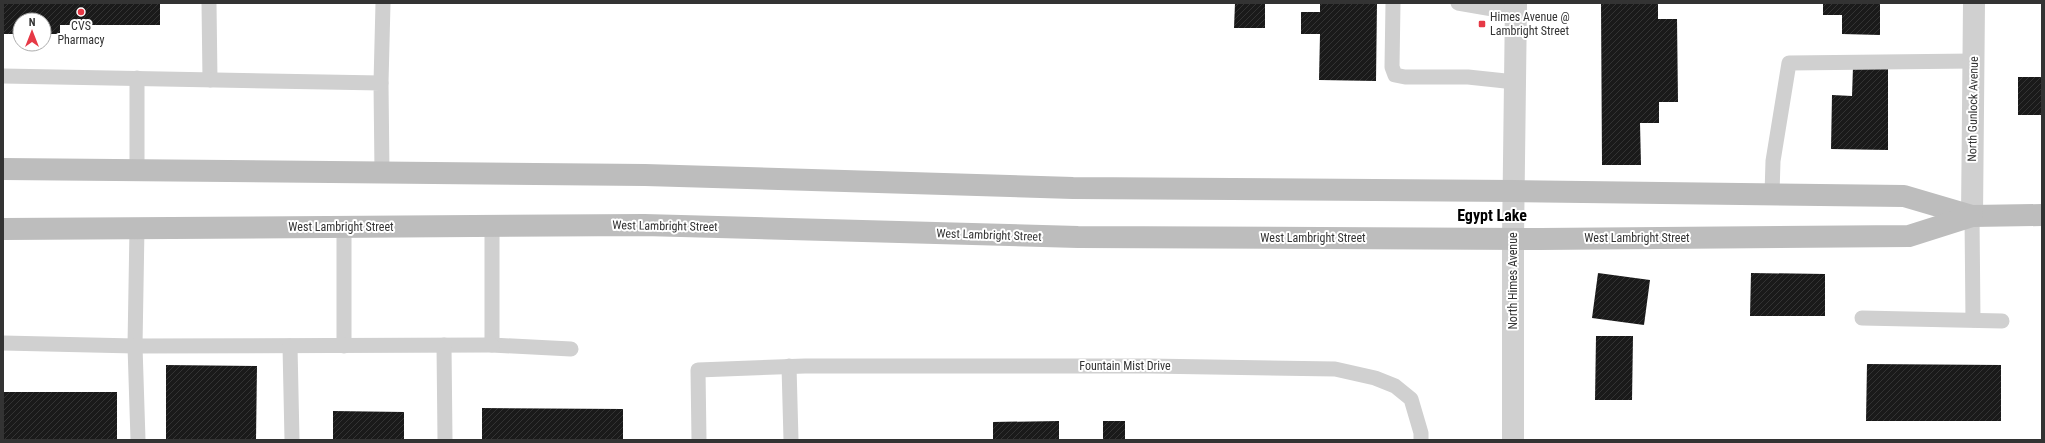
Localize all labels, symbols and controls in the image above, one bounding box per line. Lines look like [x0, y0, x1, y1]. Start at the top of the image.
marker: CVS Pharmacy [76, 7, 86, 17]
place label: Himes Avenue @ Lambright Street [1490, 10, 1570, 38]
north arrow [12, 12, 52, 52]
text: N [29, 16, 36, 29]
place label: CVS Pharmacy [57, 19, 105, 47]
marker: Himes Avenue @ Lambright Street [1477, 19, 1487, 29]
street label: North Gunlock Avenue [1965, 56, 1981, 162]
district label: Egypt Lake [1457, 206, 1527, 225]
street label: West Lambright Street [612, 218, 718, 234]
street label: West Lambright Street [288, 220, 394, 234]
street label: West Lambright Street [936, 226, 1042, 244]
street label: West Lambright Street [1260, 231, 1366, 245]
street label: West Lambright Street [1584, 231, 1690, 245]
street label: North Himes Avenue [1506, 232, 1520, 330]
street label: Fountain Mist Drive [1079, 359, 1171, 373]

